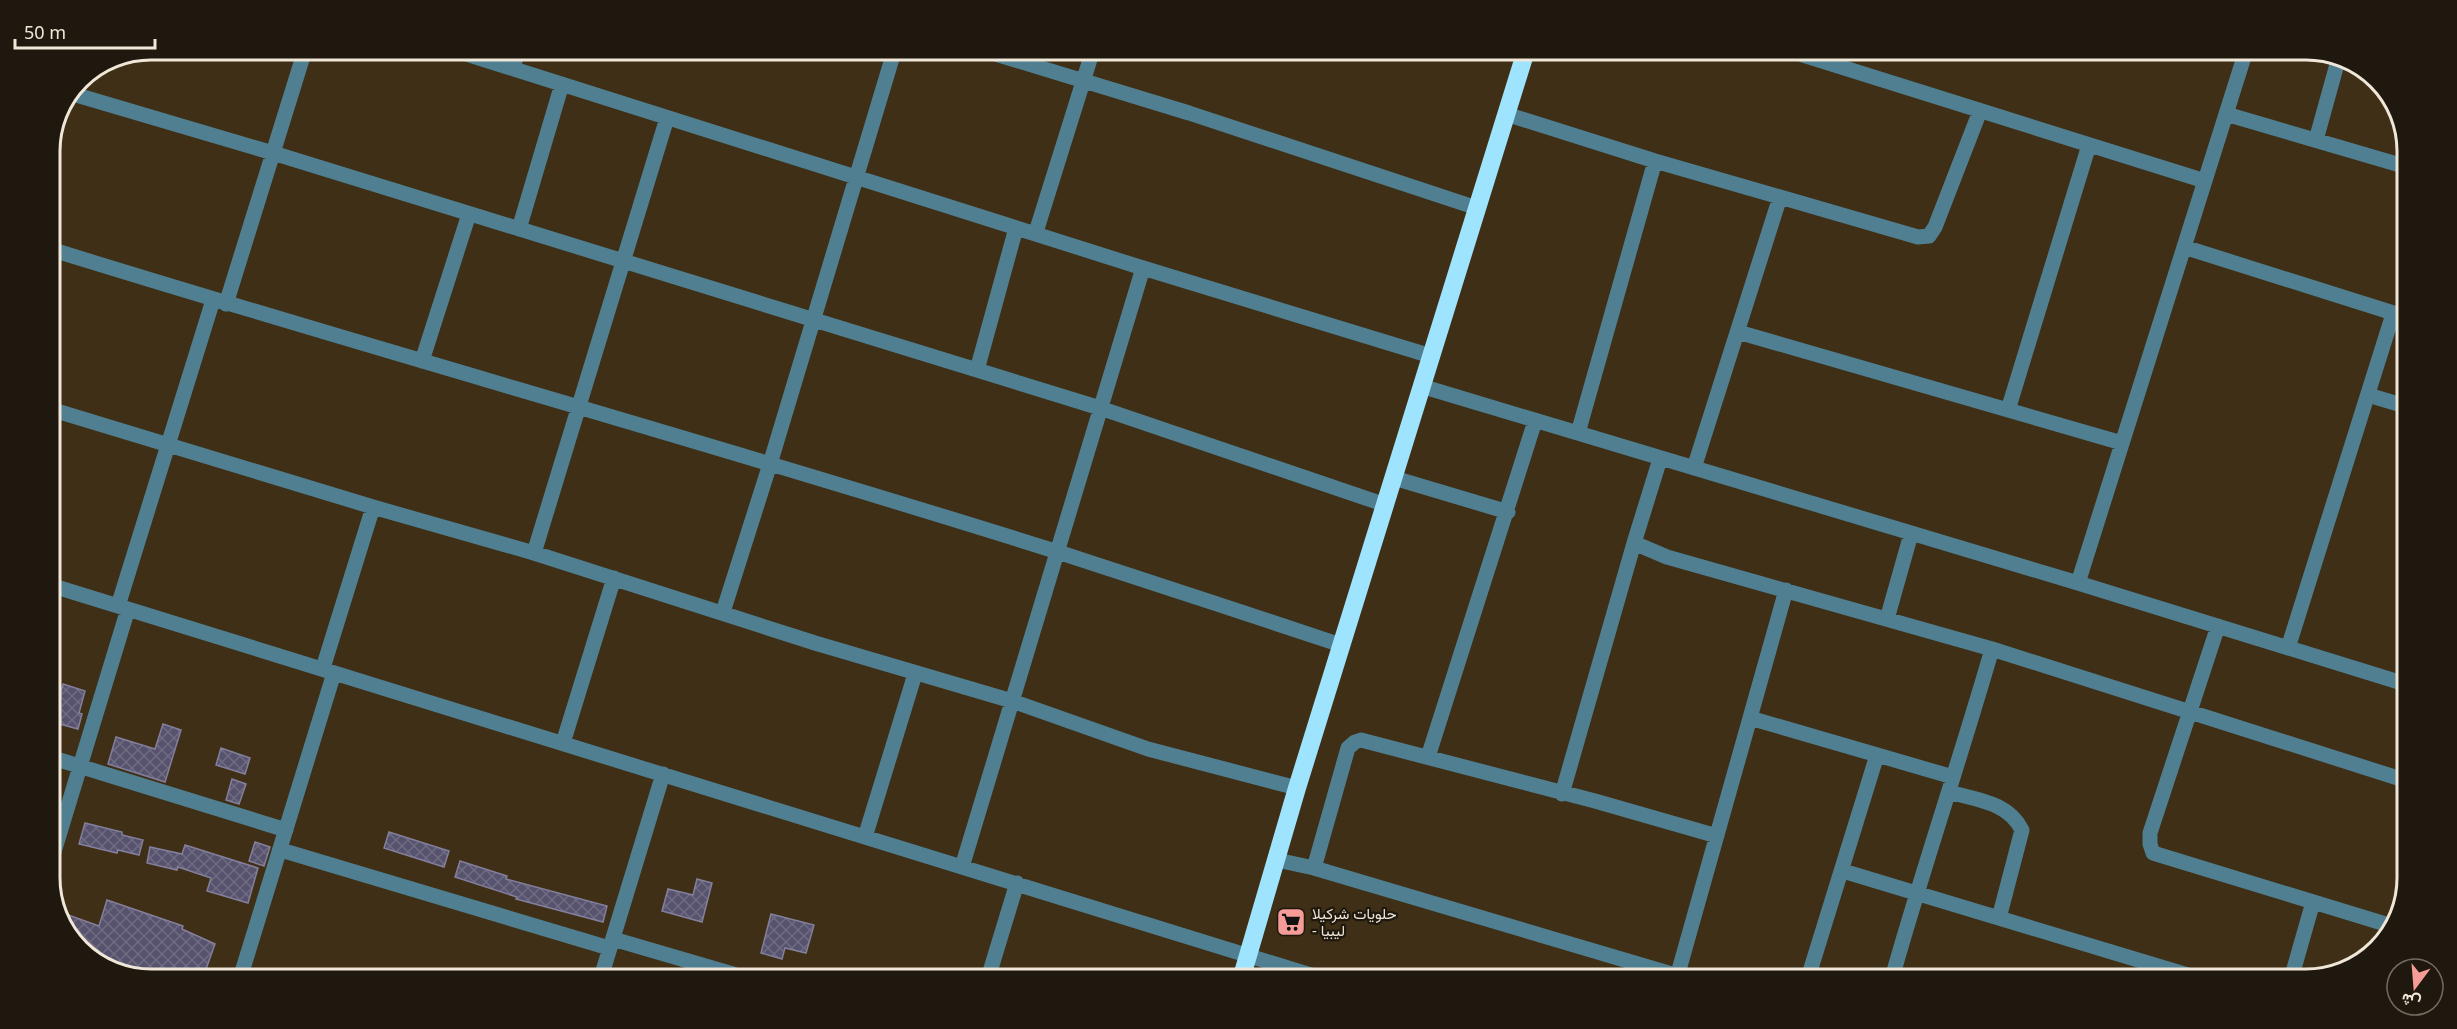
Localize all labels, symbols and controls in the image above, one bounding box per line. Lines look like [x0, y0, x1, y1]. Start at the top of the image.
scale bar [15, 12, 154, 50]
text: 50 m [24, 20, 66, 44]
place label: حلويات شركيلا - ليبيا [1312, 903, 1396, 940]
supermarket icon: حلويات شركيلا - ليبيا [1275, 906, 1307, 938]
north arrow [2385, 957, 2445, 1017]
text: ش [2399, 988, 2423, 1015]

